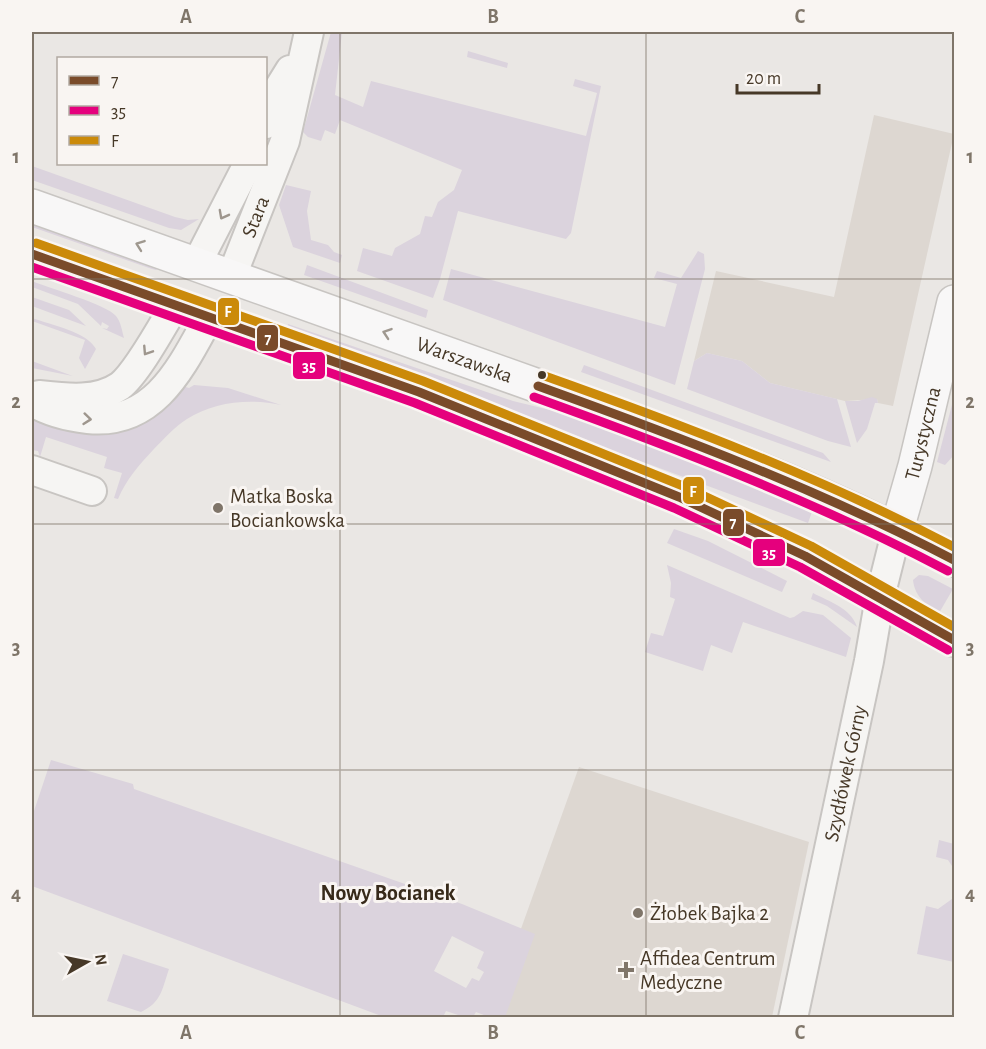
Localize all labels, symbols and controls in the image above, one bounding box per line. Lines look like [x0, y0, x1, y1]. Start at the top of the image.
text: A [180, 7, 192, 27]
text: B [487, 7, 499, 27]
text: C [795, 7, 806, 27]
legend [57, 57, 267, 165]
scale bar [737, 57, 820, 95]
text: 20 m [746, 70, 781, 88]
text: 7 [111, 73, 119, 91]
text: 35 [111, 103, 126, 121]
text: F [111, 133, 119, 151]
text: 1 [12, 147, 20, 167]
text: 1 [966, 147, 974, 167]
street label: Stara [238, 193, 273, 240]
one-way arrow [219, 208, 230, 219]
one-way arrow [136, 240, 146, 253]
line badge: F [217, 297, 240, 326]
text: F [224, 304, 232, 320]
line badge: 7 [256, 324, 279, 352]
one-way arrow [382, 327, 393, 340]
text: 7 [265, 331, 272, 347]
street label: Warszawska [413, 333, 515, 387]
one-way arrow [142, 345, 154, 355]
line badge: 35 [292, 351, 326, 380]
text: 35 [302, 358, 316, 374]
unlabelled marker [536, 369, 548, 381]
street label: Turystyczna [901, 384, 945, 483]
text: 2 [11, 392, 21, 412]
text: 2 [965, 392, 975, 412]
one-way arrow [82, 412, 92, 425]
line badge: F [682, 476, 705, 505]
text: F [689, 484, 697, 500]
place label: Matka Boska Bociankowska [230, 486, 345, 531]
marker: Matka Boska Bociankowska [211, 501, 225, 515]
line badge: 7 [722, 508, 745, 537]
text: 7 [730, 515, 737, 531]
line badge: 35 [752, 538, 786, 567]
text: 35 [762, 545, 776, 561]
text: 3 [12, 638, 20, 658]
text: 3 [966, 638, 974, 658]
street label: Szydłówek Górny [821, 704, 870, 844]
district label: Nowy Bocianek [321, 882, 456, 905]
text: 4 [11, 884, 21, 904]
text: 4 [965, 884, 975, 904]
place label: Żłobek Bajka 2 [650, 902, 769, 924]
marker: Żłobek Bajka 2 [631, 906, 645, 920]
north arrow [57, 932, 117, 992]
place label: Affidea Centrum Medyczne [640, 948, 776, 993]
text: N [92, 953, 110, 967]
marker: Affidea Centrum Medyczne [617, 961, 635, 979]
text: A [180, 1023, 192, 1043]
text: B [487, 1023, 499, 1043]
text: C [795, 1023, 806, 1043]

